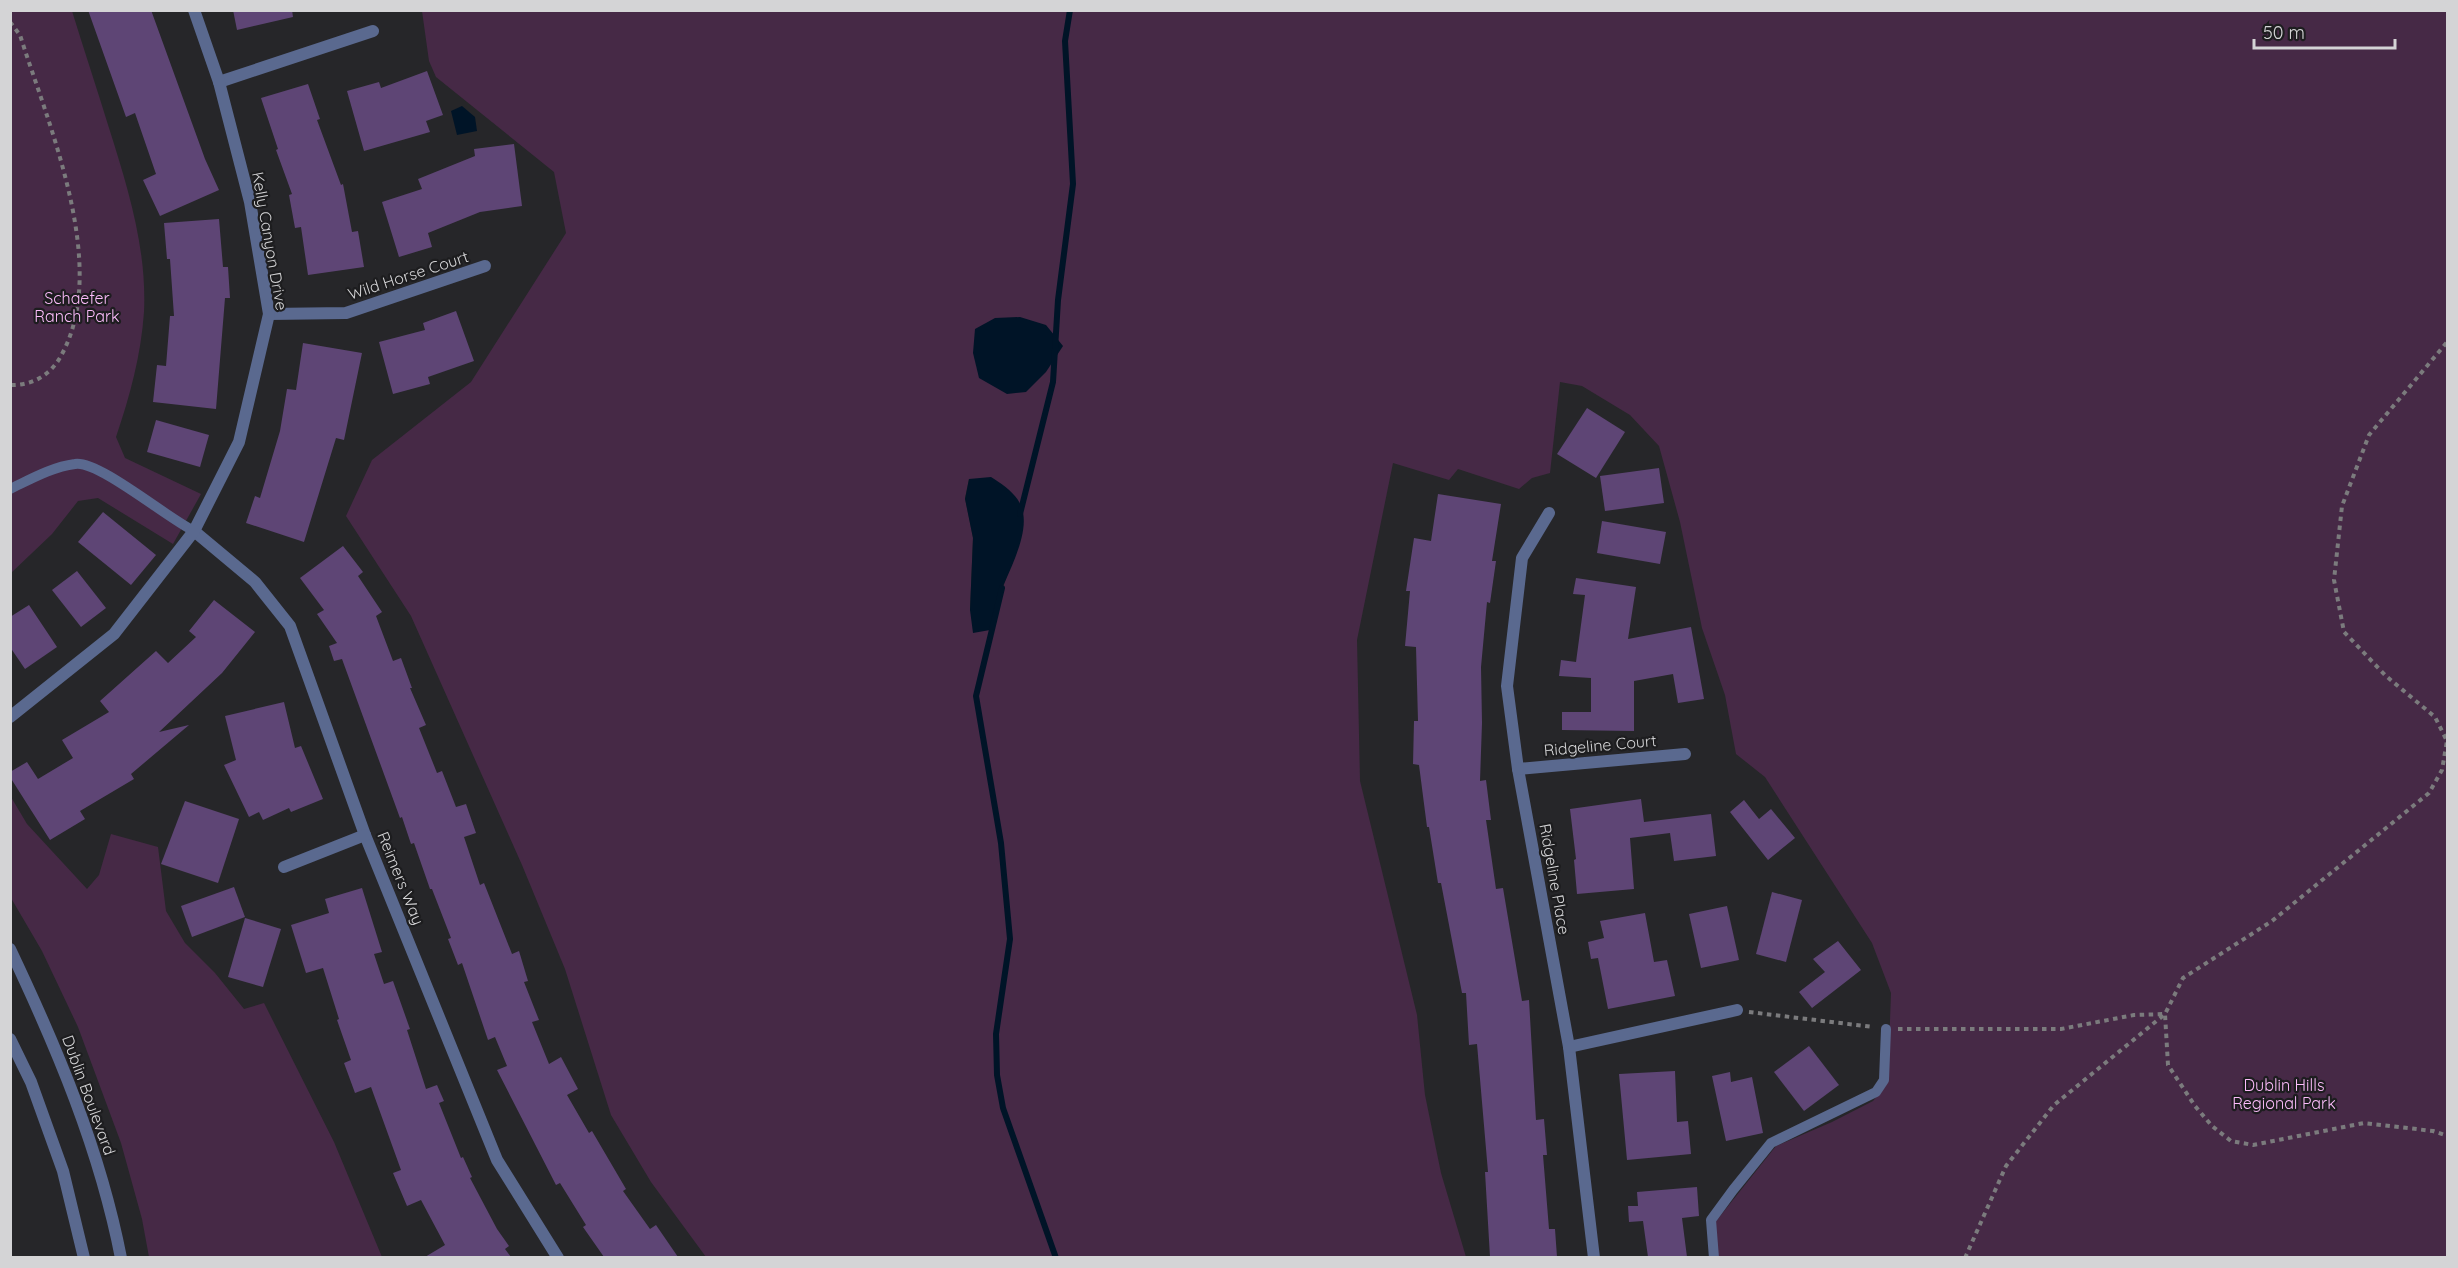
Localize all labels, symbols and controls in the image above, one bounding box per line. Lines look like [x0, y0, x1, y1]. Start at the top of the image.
scale bar [2254, 12, 2395, 50]
text: 50 m [2263, 21, 2305, 44]
street label: Kelly Canyon Drive [248, 170, 292, 312]
street label: Wild Horse Court [345, 246, 471, 304]
park label: Schaefer Ranch Park [34, 288, 120, 326]
street label: Ridgeline Court [1543, 730, 1657, 760]
street label: Ridgeline Place [1535, 822, 1575, 936]
street label: Reimers Way [373, 828, 429, 928]
street label: Dublin Boulevard [58, 1032, 120, 1158]
park label: Dublin Hills Regional Park [2232, 1075, 2336, 1113]

